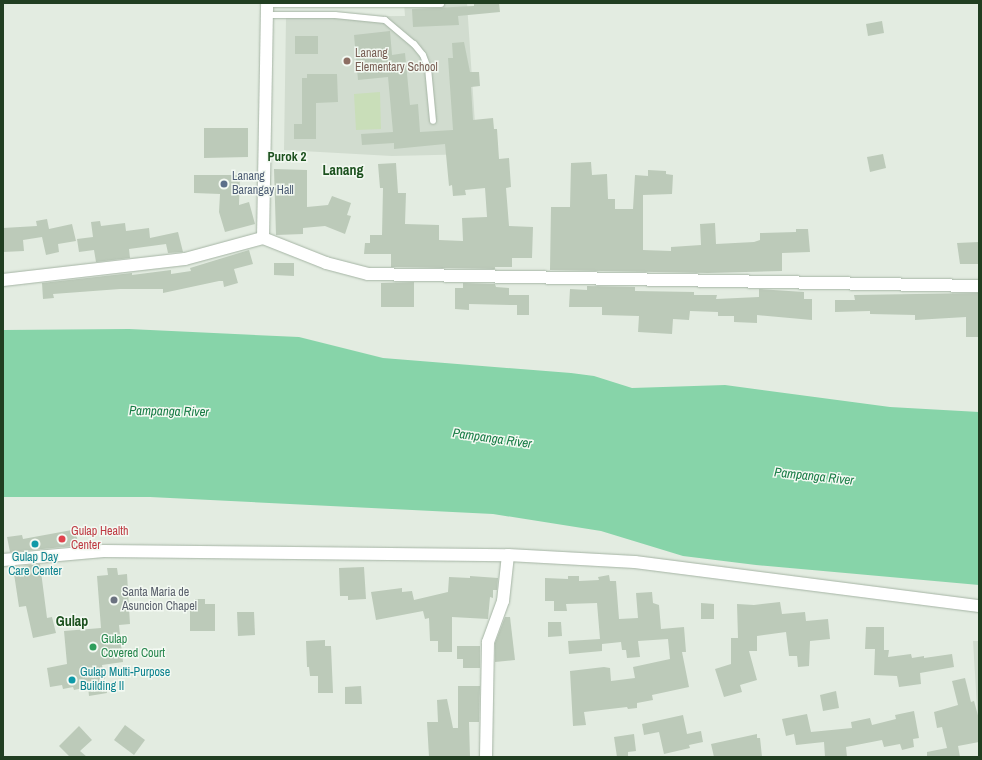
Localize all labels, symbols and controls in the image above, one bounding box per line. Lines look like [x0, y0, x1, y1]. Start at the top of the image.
place label: Lanang Elementary School [355, 47, 438, 75]
marker: Lanang Elementary School [342, 56, 352, 66]
district label: Purok 2 [267, 149, 307, 165]
district label: Lanang [323, 162, 363, 178]
place label: Lanang Barangay Hall [232, 170, 294, 198]
marker: Lanang Barangay Hall [219, 179, 229, 189]
water label: Pampanga River [129, 404, 209, 420]
water label: Pampanga River [451, 426, 533, 452]
water label: Pampanga River [773, 465, 855, 489]
place label: Gulap Health Center [71, 525, 128, 553]
marker: Gulap Health Center [56, 533, 68, 545]
marker: Gulap Day Care Center [30, 539, 40, 549]
place label: Gulap Day Care Center [8, 551, 62, 579]
place label: Santa Maria de Asuncion Chapel [122, 586, 197, 614]
marker: Santa Maria de Asuncion Chapel [109, 595, 119, 605]
district label: Gulap [56, 613, 88, 629]
place label: Gulap Covered Court [101, 633, 165, 661]
marker: Gulap Covered Court [88, 642, 98, 652]
place label: Gulap Multi-Purpose Building II [80, 666, 170, 694]
marker: Gulap Multi-Purpose Building II [67, 675, 77, 685]

